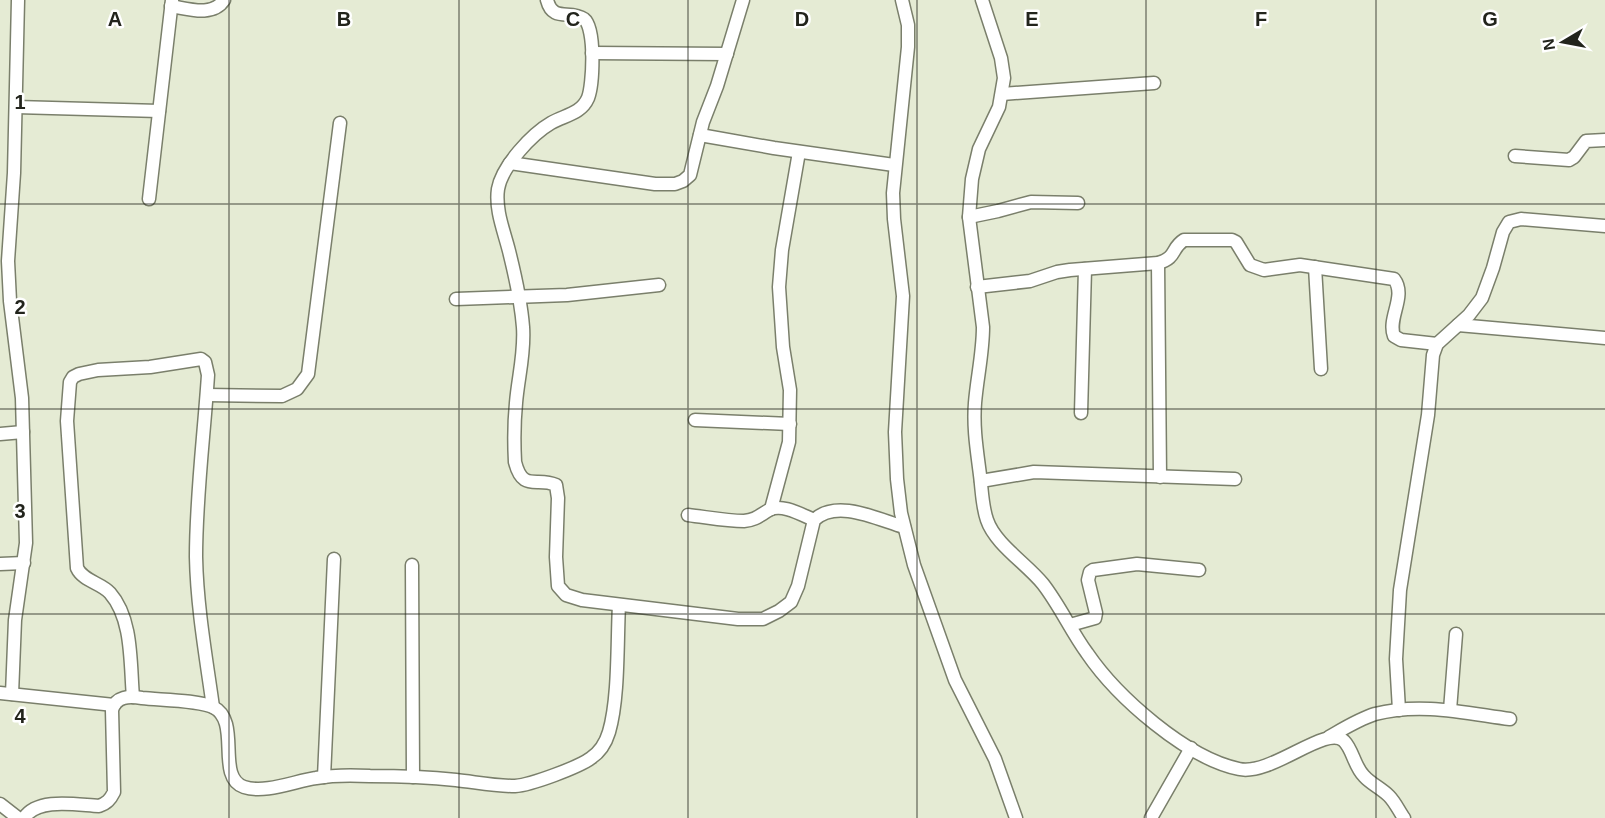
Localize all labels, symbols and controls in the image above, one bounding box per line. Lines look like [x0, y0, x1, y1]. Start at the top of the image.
text: A [108, 8, 122, 30]
text: B [337, 8, 351, 30]
text: C [566, 8, 580, 30]
text: D [795, 8, 809, 30]
text: E [1025, 8, 1039, 30]
text: F [1255, 8, 1267, 30]
text: G [1482, 8, 1498, 30]
north arrow [1533, 12, 1593, 72]
text: N [1539, 37, 1558, 52]
text: 1 [14, 91, 26, 113]
text: 2 [14, 296, 26, 318]
text: 3 [14, 500, 26, 522]
text: 4 [14, 705, 26, 727]

